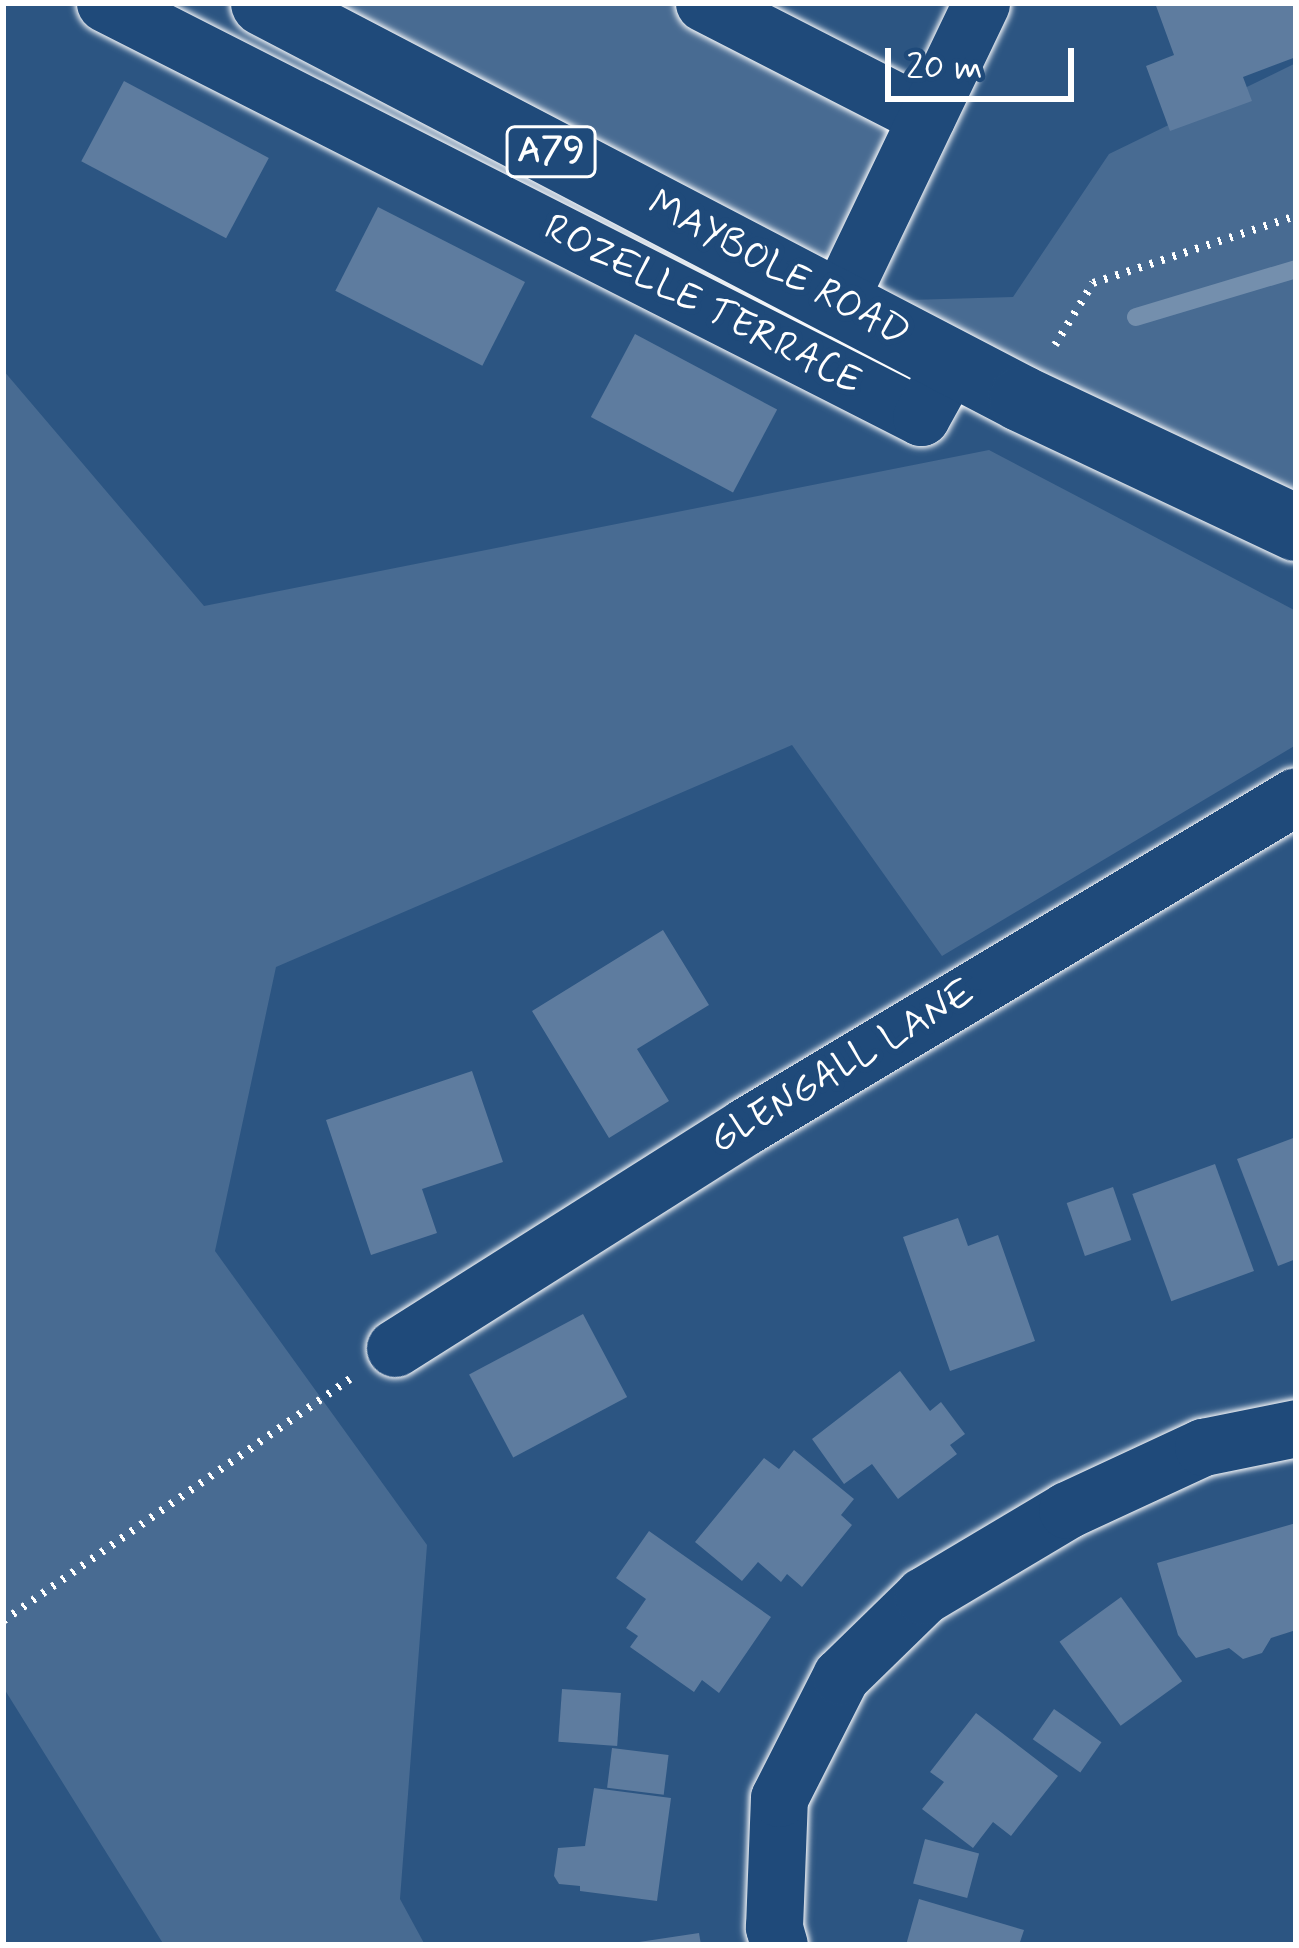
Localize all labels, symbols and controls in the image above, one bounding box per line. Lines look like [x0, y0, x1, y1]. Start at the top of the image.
scale bar [891, 24, 1080, 98]
text: 20 m [906, 45, 983, 92]
road number: A79 [503, 122, 599, 182]
street label: MAYBOLE ROAD [640, 182, 916, 358]
street label: ROZELLE TERRACE [537, 207, 867, 405]
street label: GLENGALL LANE [702, 971, 984, 1165]

